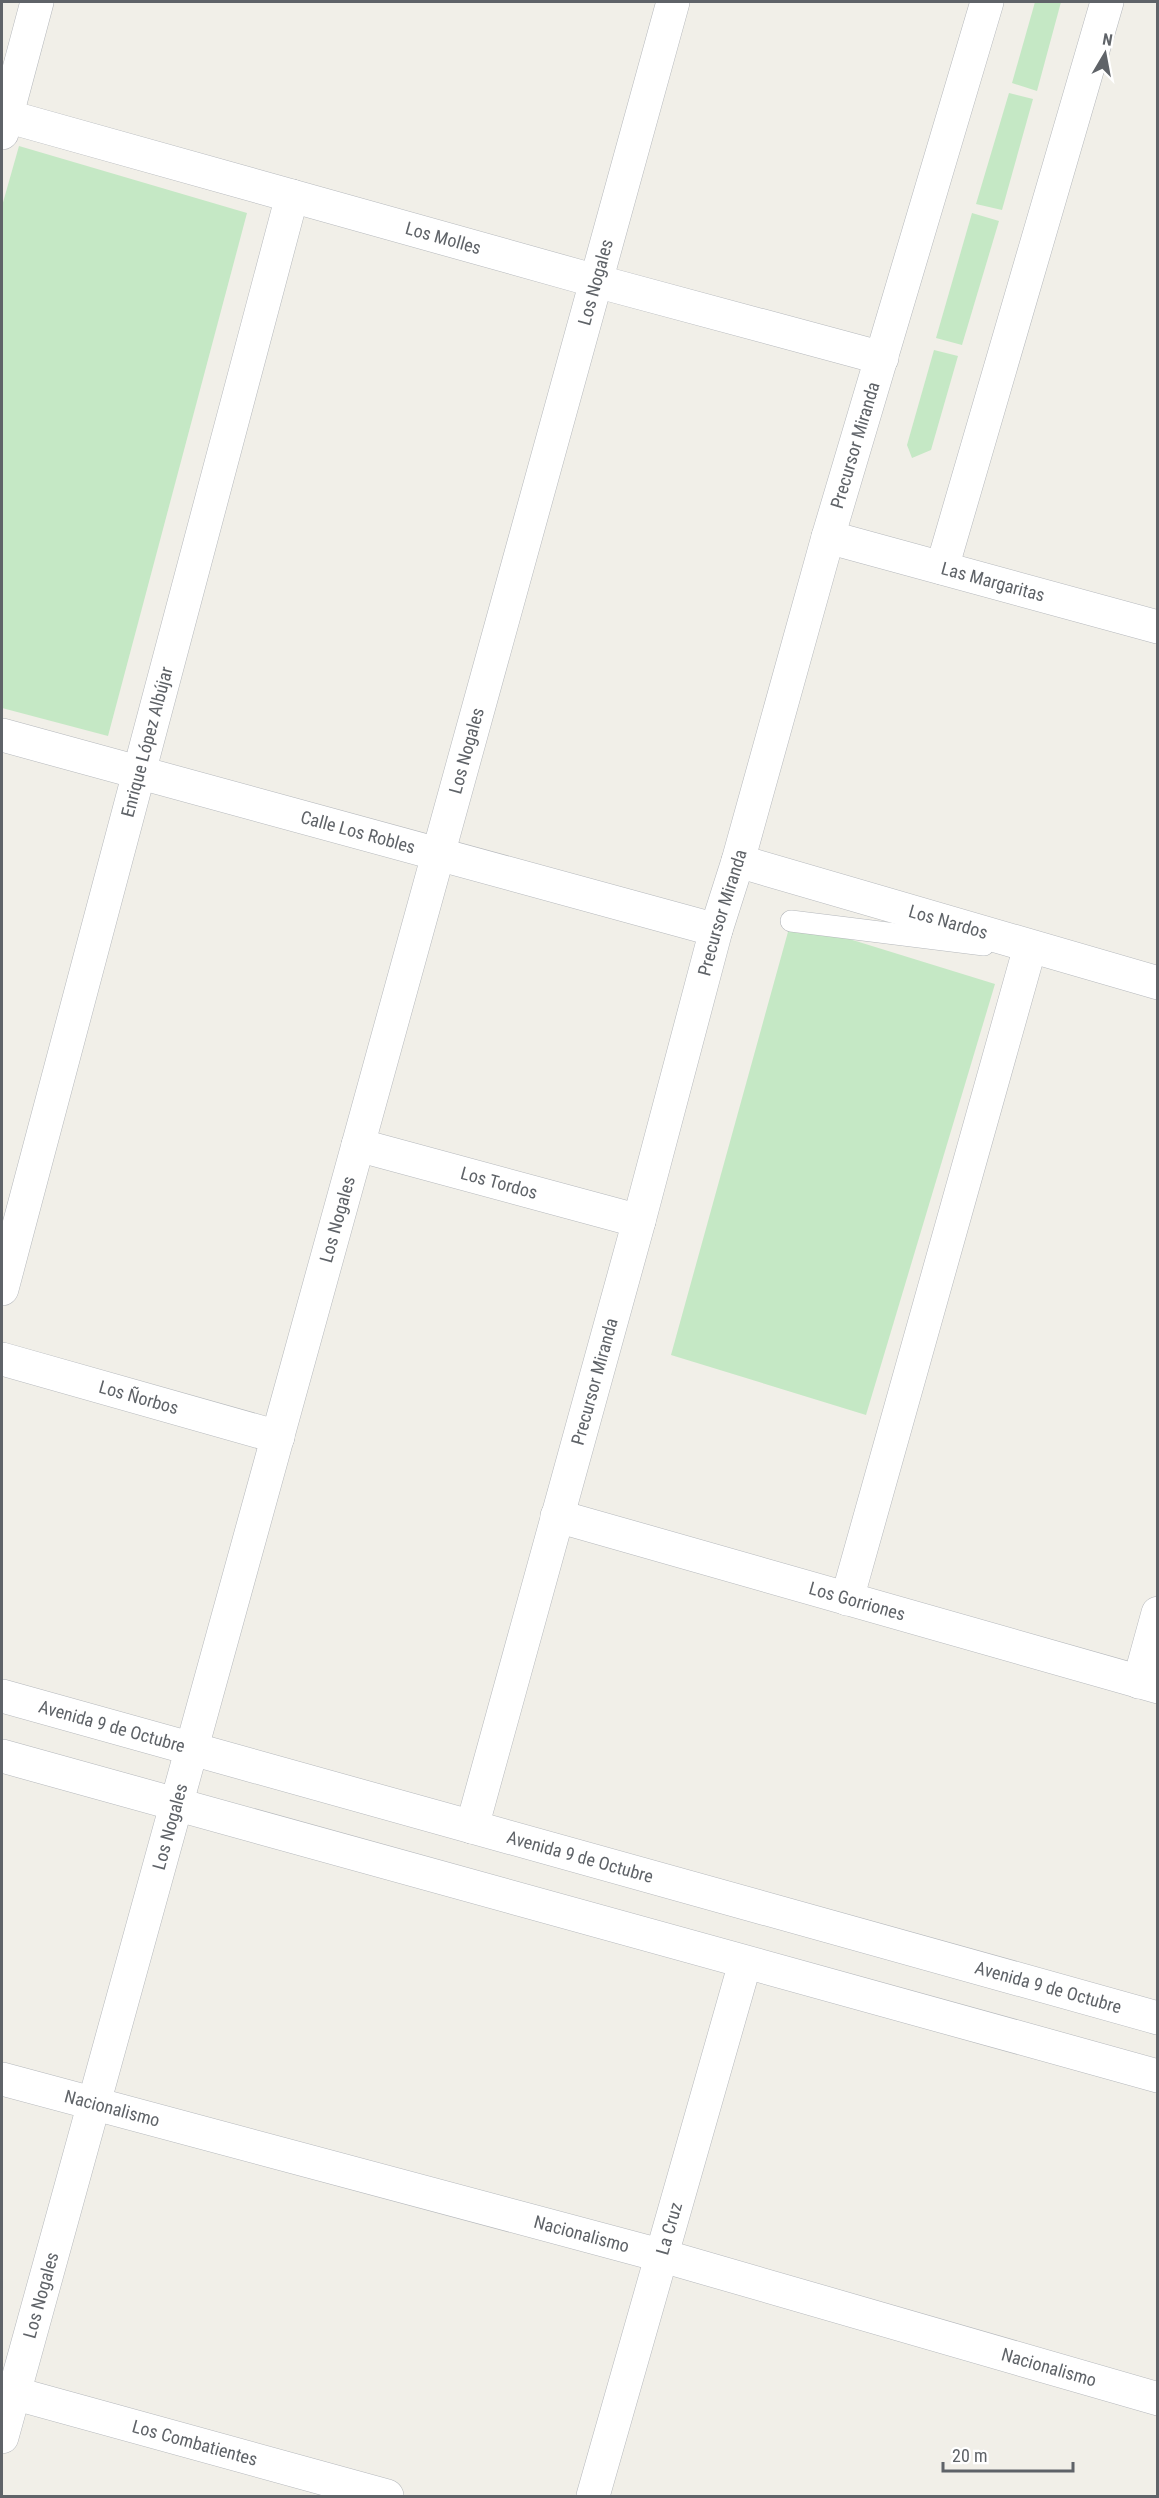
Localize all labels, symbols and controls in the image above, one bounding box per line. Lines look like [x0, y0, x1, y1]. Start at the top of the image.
north arrow [1075, 24, 1135, 84]
text: N [1101, 30, 1114, 50]
street label: Los Molles [403, 217, 484, 258]
street label: Los Nogales [573, 237, 617, 328]
street label: Precursor Miranda [826, 379, 884, 511]
street label: Las Margaritas [939, 557, 1047, 606]
street label: Enrique López Albújar [117, 664, 177, 819]
street label: Los Nogales [444, 705, 488, 796]
street label: Calle Los Robles [298, 806, 418, 857]
street label: Precursor Miranda [693, 847, 751, 978]
street label: Los Nardos [906, 900, 990, 943]
street label: Los Tordos [458, 1162, 540, 1203]
street label: Los Nogales [315, 1174, 359, 1265]
street label: Precursor Miranda [567, 1316, 622, 1447]
street label: Los Ñorbos [97, 1376, 181, 1418]
street label: Los Gorriones [807, 1577, 908, 1625]
street label: Avenida 9 de Octubre [36, 1696, 187, 1756]
street label: Los Nogales [148, 1781, 192, 1872]
street label: Avenida 9 de Octubre [505, 1826, 656, 1887]
street label: Avenida 9 de Octubre [973, 1957, 1124, 2017]
street label: Nacionalismo [62, 2085, 162, 2131]
street label: La Cruz [651, 2200, 686, 2257]
street label: Nacionalismo [532, 2211, 632, 2256]
street label: Los Nogales [19, 2250, 62, 2341]
street label: Nacionalismo [999, 2343, 1099, 2391]
street label: Los Combatientes [130, 2415, 260, 2470]
scale bar [943, 2435, 1074, 2473]
text: 20 m [952, 2445, 987, 2466]

